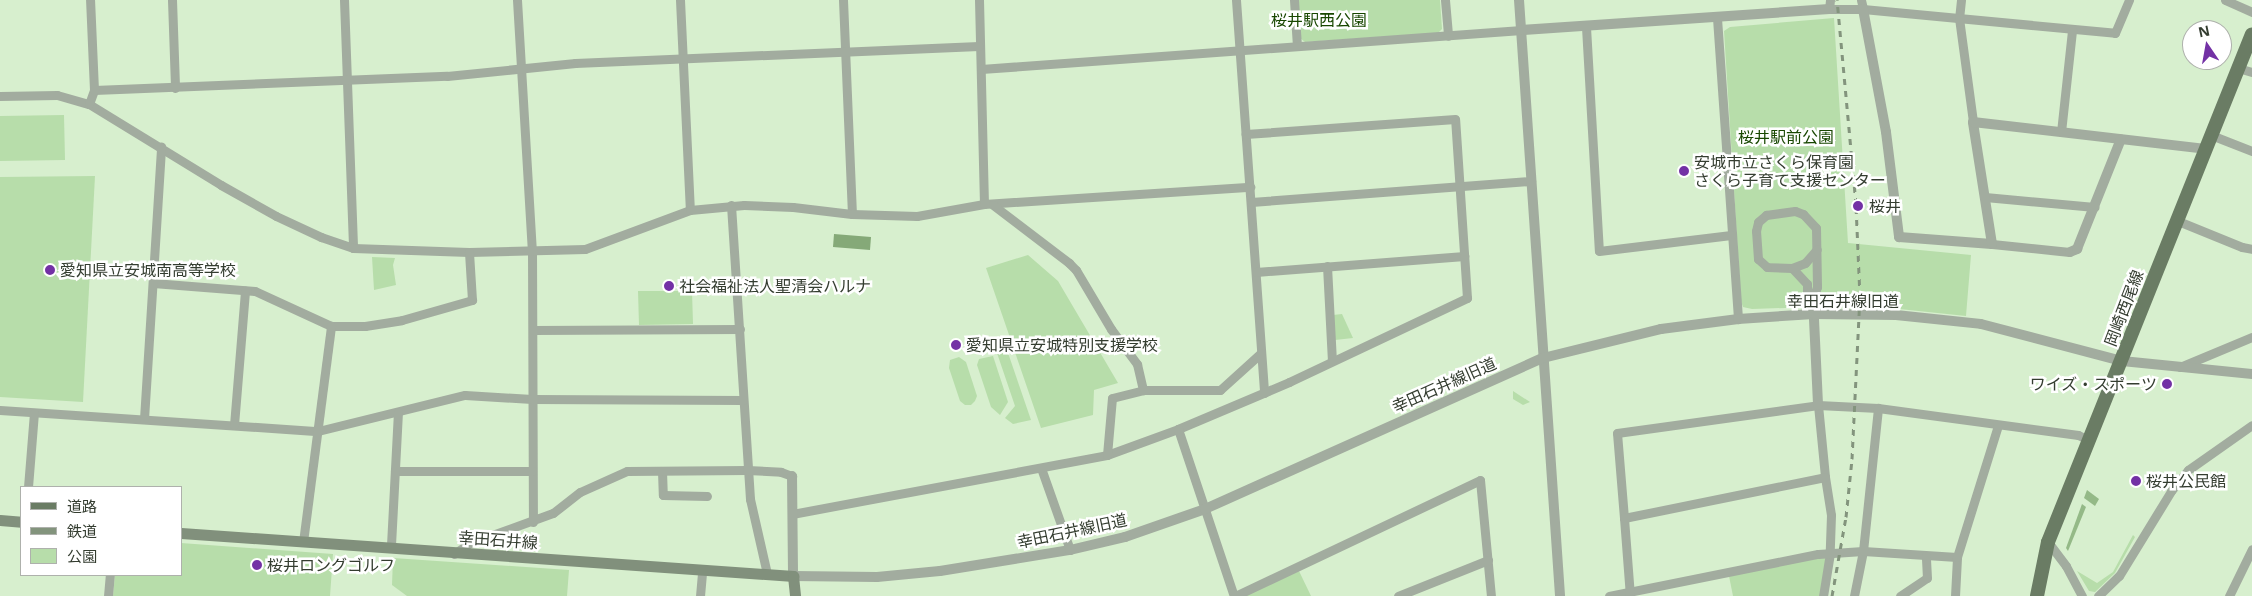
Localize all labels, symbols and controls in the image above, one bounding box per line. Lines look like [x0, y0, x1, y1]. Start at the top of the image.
park label: 桜井駅西公園 [1271, 10, 1367, 30]
north arrow [2182, 20, 2232, 70]
text: N [2196, 20, 2212, 41]
park label: 桜井駅前公園 [1738, 127, 1834, 147]
place label: 安城市立さくら保育園 さくら子育て支援センター [1694, 152, 1886, 190]
marker: 安城市立さくら保育園 さくら子育て支援センター [1678, 165, 1690, 177]
place label: 桜井 [1869, 196, 1901, 216]
marker: 桜井 [1851, 199, 1865, 213]
place label: 愛知県立安城南高等学校 [60, 260, 236, 280]
marker: 愛知県立安城南高等学校 [44, 264, 56, 276]
street label: 岡崎西尾線 [2101, 267, 2147, 349]
place label: 社会福祉法人聖清会ハルナ [679, 276, 871, 296]
marker: 社会福祉法人聖清会ハルナ [663, 280, 675, 292]
street label: 幸田石井線旧道 [1787, 291, 1899, 311]
place label: 愛知県立安城特別支援学校 [966, 335, 1158, 355]
marker: 愛知県立安城特別支援学校 [950, 339, 962, 351]
street label: 幸田石井線旧道 [1389, 353, 1499, 417]
place label: ワイズ・スポーツ [2029, 374, 2157, 394]
marker: ワイズ・スポーツ [2161, 378, 2173, 390]
place label: 桜井公民館 [2146, 471, 2226, 491]
marker: 桜井公民館 [2130, 475, 2142, 487]
legend [20, 486, 182, 576]
text: 道路 [67, 496, 97, 516]
street label: 幸田石井線旧道 [1015, 510, 1129, 552]
text: 鉄道 [67, 521, 97, 541]
street label: 幸田石井線 [457, 528, 539, 552]
text: 公園 [67, 546, 97, 566]
place label: 桜井ロングゴルフ [267, 555, 395, 575]
marker: 桜井ロングゴルフ [251, 559, 263, 571]

